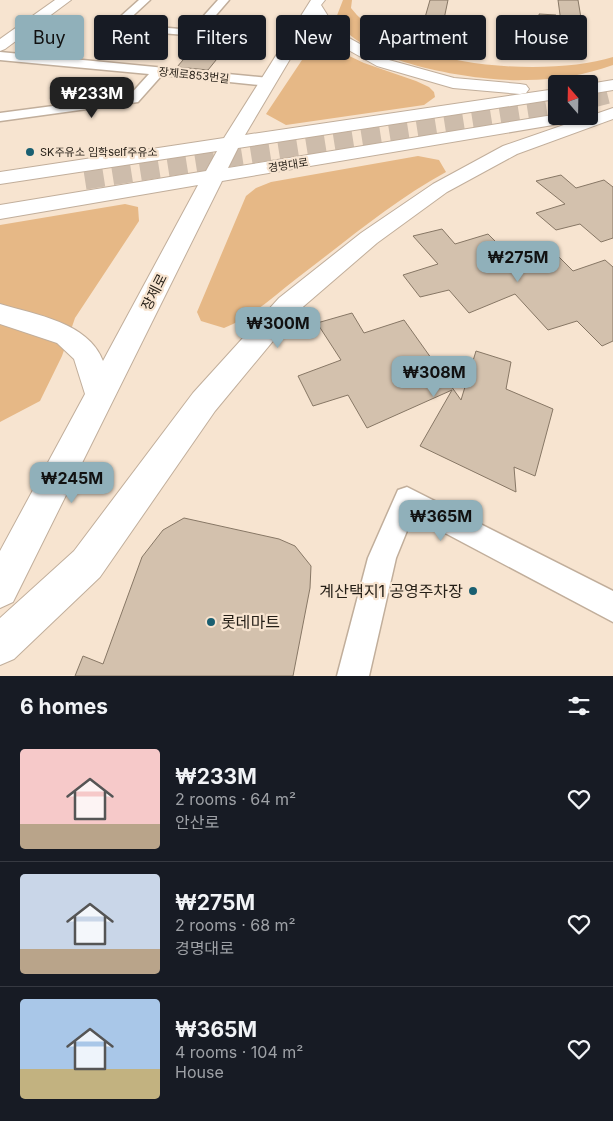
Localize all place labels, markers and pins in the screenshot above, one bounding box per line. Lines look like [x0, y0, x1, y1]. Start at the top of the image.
pin: ₩233M [57, 76, 127, 119]
place label: SK주유소 임학self주유소 [40, 145, 157, 159]
marker: SK주유소 임학self주유소 [24, 146, 36, 158]
pin: ₩275M [483, 240, 553, 283]
pin: ₩300M [243, 306, 313, 349]
pin: ₩308M [399, 356, 469, 398]
pin: ₩245M [37, 462, 107, 504]
pin: ₩365M [406, 500, 476, 542]
place label: 계산택지1 공영주차장 [320, 581, 463, 601]
marker: 계산택지1 공영주차장 [467, 585, 479, 597]
place label: 롯데마트 [221, 612, 280, 632]
marker: 롯데마트 [205, 616, 217, 628]

